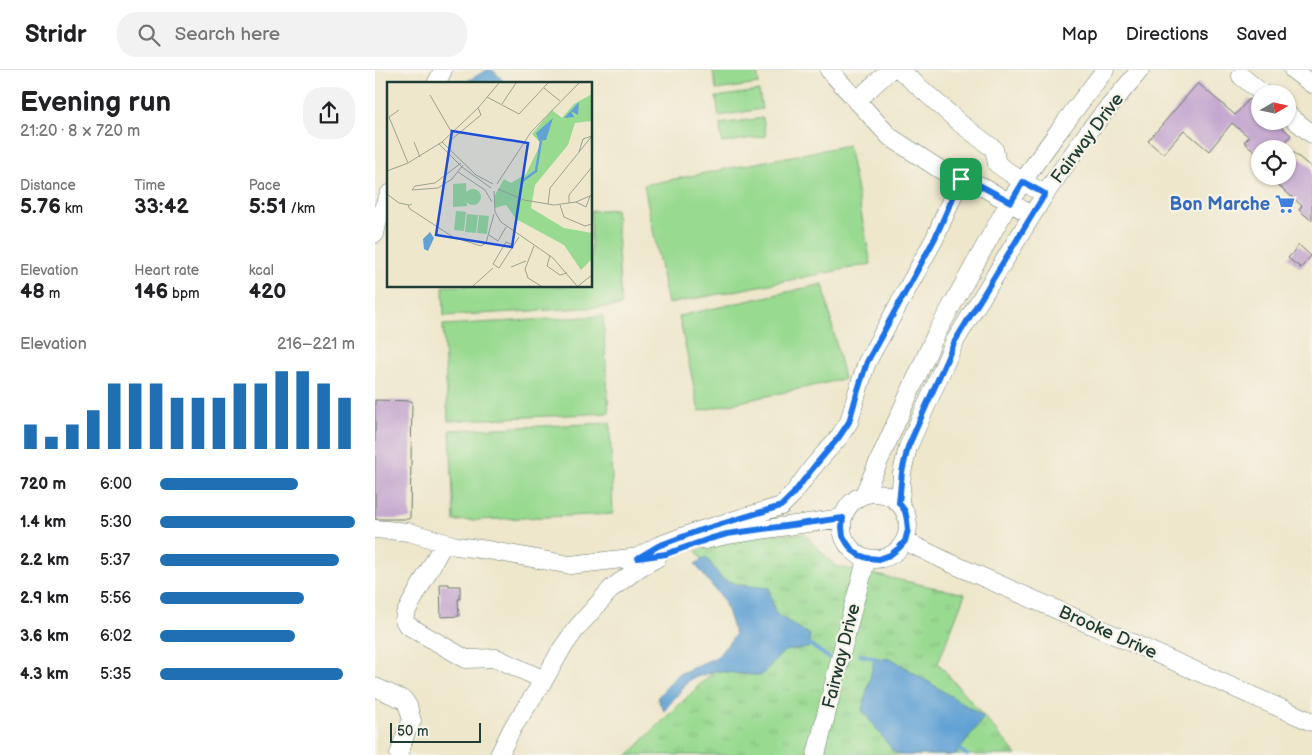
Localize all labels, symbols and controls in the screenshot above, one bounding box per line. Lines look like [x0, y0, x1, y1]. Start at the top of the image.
search box [117, 12, 467, 57]
text: Stridr [25, 20, 87, 49]
icon: search [135, 21, 163, 49]
text: Search here [175, 23, 280, 46]
text: Map [1062, 24, 1098, 45]
text: Directions [1126, 24, 1208, 45]
text: Saved [1236, 24, 1287, 45]
inset map [387, 82, 593, 288]
north arrow [1251, 85, 1296, 130]
map controls [1251, 85, 1296, 185]
text: Evening run [20, 86, 171, 119]
button: share [303, 87, 355, 139]
street label: Fairway Drive [1047, 89, 1128, 187]
text: 21:20 · 8 × 720 m [20, 122, 140, 141]
button: locate [1251, 140, 1296, 185]
pin [940, 158, 982, 200]
icon: arrive [947, 165, 975, 193]
text: Distance [20, 177, 76, 194]
text: Time [134, 177, 165, 194]
text: Pace [249, 177, 281, 194]
supermarket icon: Bon Marche [1274, 193, 1296, 215]
text: 5.76 [20, 194, 61, 219]
text: 33:42 [134, 194, 189, 219]
text: 5:51 [249, 194, 287, 219]
place label: Bon Marche [1170, 194, 1270, 215]
text: km [61, 200, 83, 217]
text: /km [287, 200, 315, 217]
text: Elevation [20, 262, 78, 279]
text: Heart rate [134, 262, 199, 279]
text: kcal [249, 262, 274, 279]
text: 48 [20, 279, 45, 304]
text: 146 [134, 279, 168, 304]
text: 420 [249, 279, 286, 304]
text: m [45, 285, 60, 302]
text: bpm [168, 285, 200, 302]
text: Elevation [20, 335, 87, 354]
text: 216–221 m [277, 335, 355, 354]
text: 720 m [20, 475, 66, 494]
text: 6:00 [100, 475, 132, 494]
text: 1.4 km [20, 513, 66, 532]
text: 5:30 [100, 513, 132, 532]
text: 2.2 km [20, 551, 69, 570]
text: 5:37 [100, 551, 130, 570]
text: 2.9 km [20, 589, 69, 608]
text: 5:56 [100, 589, 131, 608]
street label: Fairway Drive [818, 601, 865, 711]
street label: Brooke Drive [1055, 601, 1160, 664]
text: 3.6 km [20, 627, 69, 646]
text: 6:02 [100, 627, 132, 646]
text: 4.3 km [20, 665, 69, 684]
text: 5:35 [100, 665, 131, 684]
scale bar [390, 720, 481, 743]
text: 50 m [397, 723, 429, 740]

